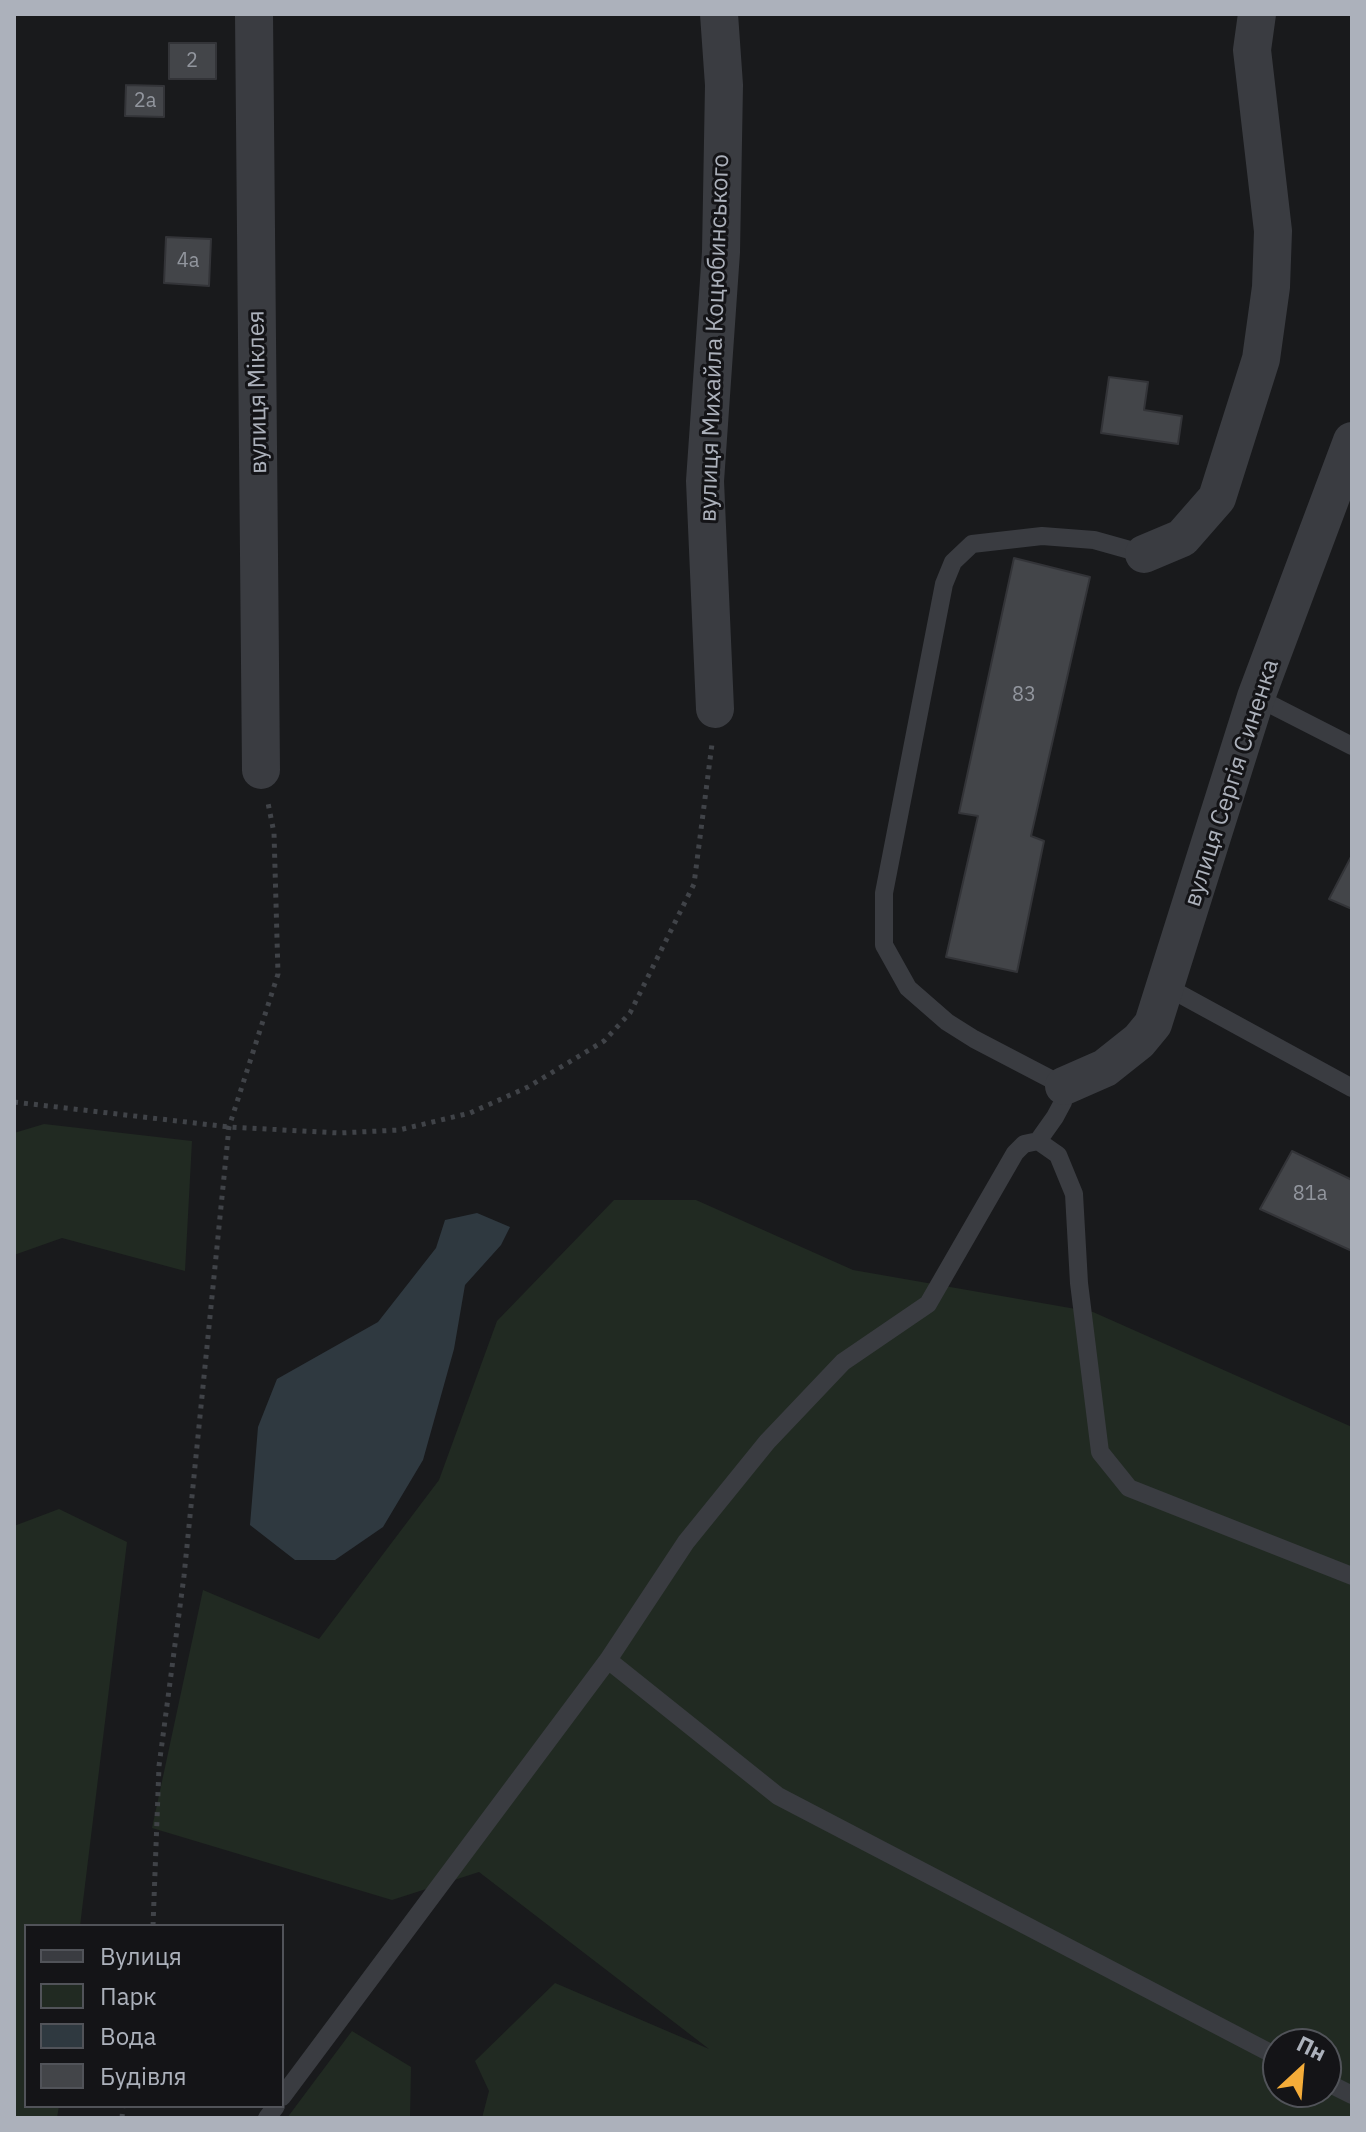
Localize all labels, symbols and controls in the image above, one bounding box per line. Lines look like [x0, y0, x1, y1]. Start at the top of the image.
house number: 2 [186, 49, 198, 73]
house number: 2а [134, 89, 156, 113]
street label: вулиця Михайла Коцюбинського [694, 154, 736, 522]
house number: 4а [177, 249, 199, 273]
street label: вулиця Міклея [242, 310, 274, 474]
street label: вулиця Сергія Синенка [1178, 656, 1286, 910]
house number: 83 [1012, 683, 1036, 707]
house number: 81а [1293, 1182, 1327, 1206]
legend [24, 1924, 284, 2108]
text: Вулиця [100, 1940, 182, 1972]
text: Парк [100, 1980, 157, 2012]
text: Вода [100, 2020, 156, 2052]
north arrow [1262, 2028, 1342, 2108]
text: Пн [1292, 2028, 1331, 2067]
text: Будівля [100, 2060, 187, 2092]

